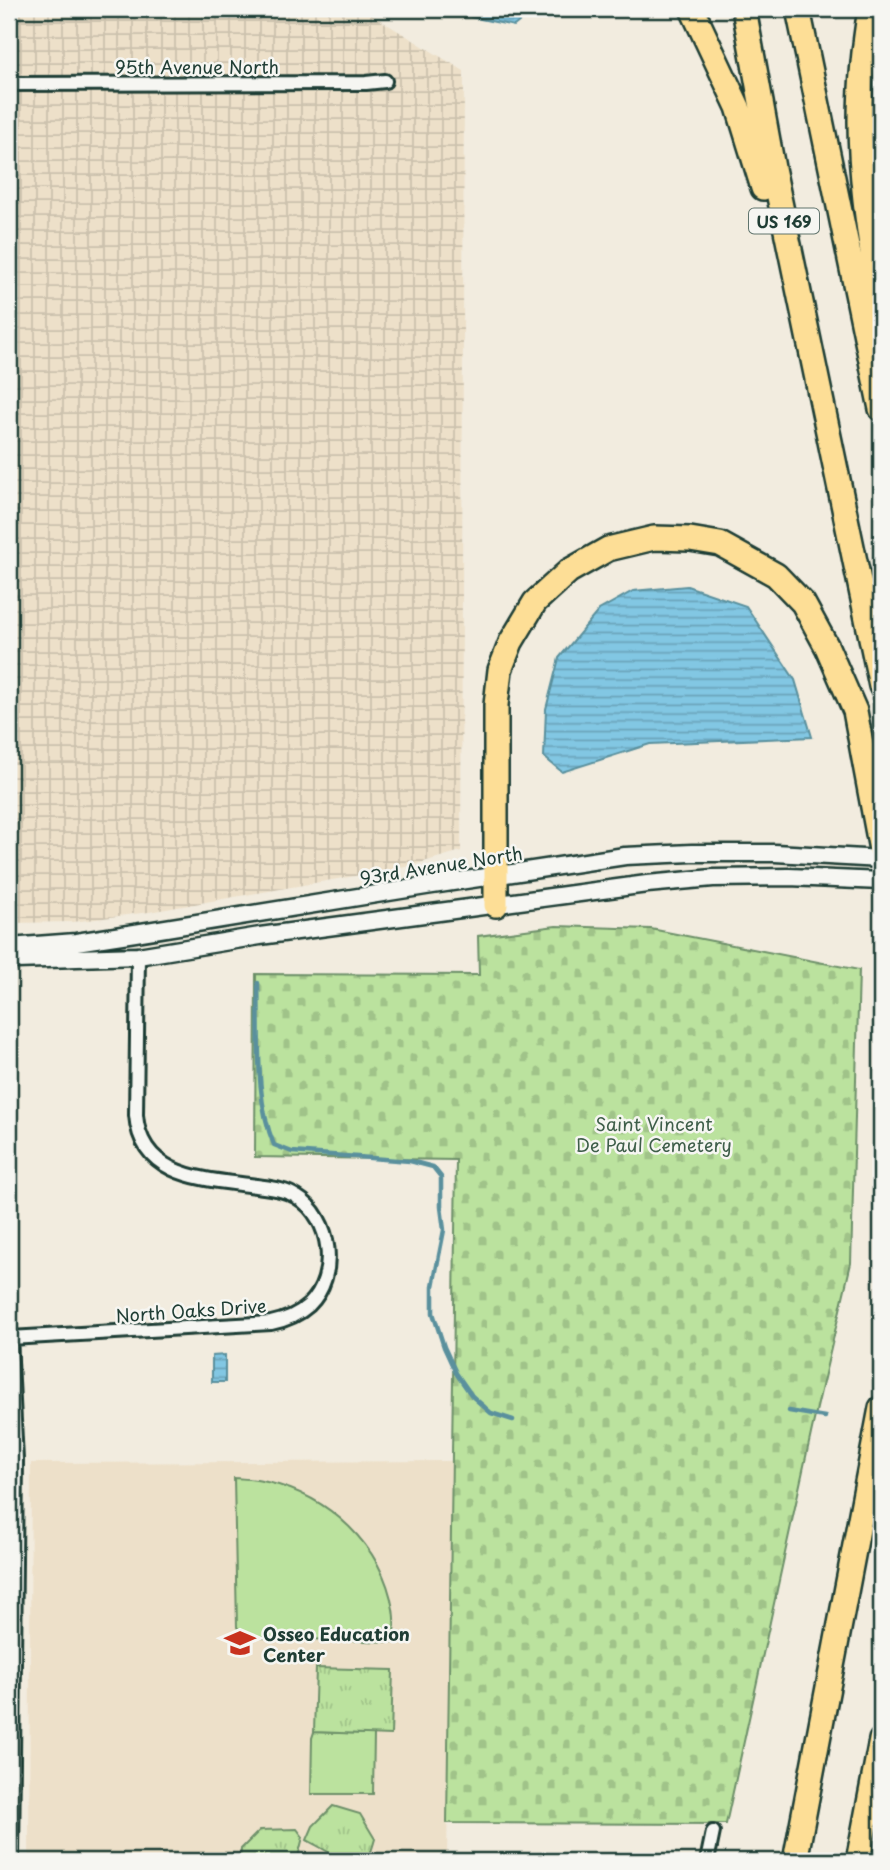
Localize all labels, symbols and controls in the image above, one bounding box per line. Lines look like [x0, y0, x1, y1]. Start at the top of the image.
street label: 95th Avenue North [115, 53, 279, 80]
road number: US 169 [749, 209, 819, 234]
street label: 93rd Avenue North [358, 839, 524, 891]
park label: Saint Vincent De Paul Cemetery [576, 1110, 732, 1158]
street label: North Oaks Drive [115, 1291, 267, 1329]
place label: Osseo Education Center [263, 1620, 410, 1668]
school or university icon: Osseo Education Center [223, 1626, 257, 1660]

